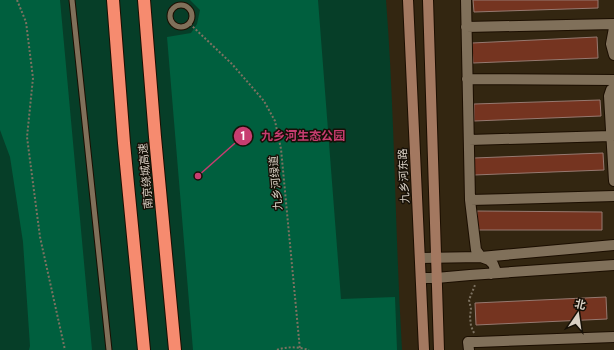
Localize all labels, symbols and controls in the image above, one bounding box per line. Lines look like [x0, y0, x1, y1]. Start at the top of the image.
callout: 九乡河生态公园 [233, 124, 353, 148]
text: 1 [240, 129, 246, 143]
text: 九乡河生态公园 [261, 129, 345, 143]
street label: 南京绕城高速 [137, 143, 155, 209]
street label: 九乡河东路 [396, 148, 412, 204]
street label: 九乡河绿道 [267, 155, 285, 211]
north arrow [558, 294, 598, 334]
text: 北 [573, 297, 587, 312]

